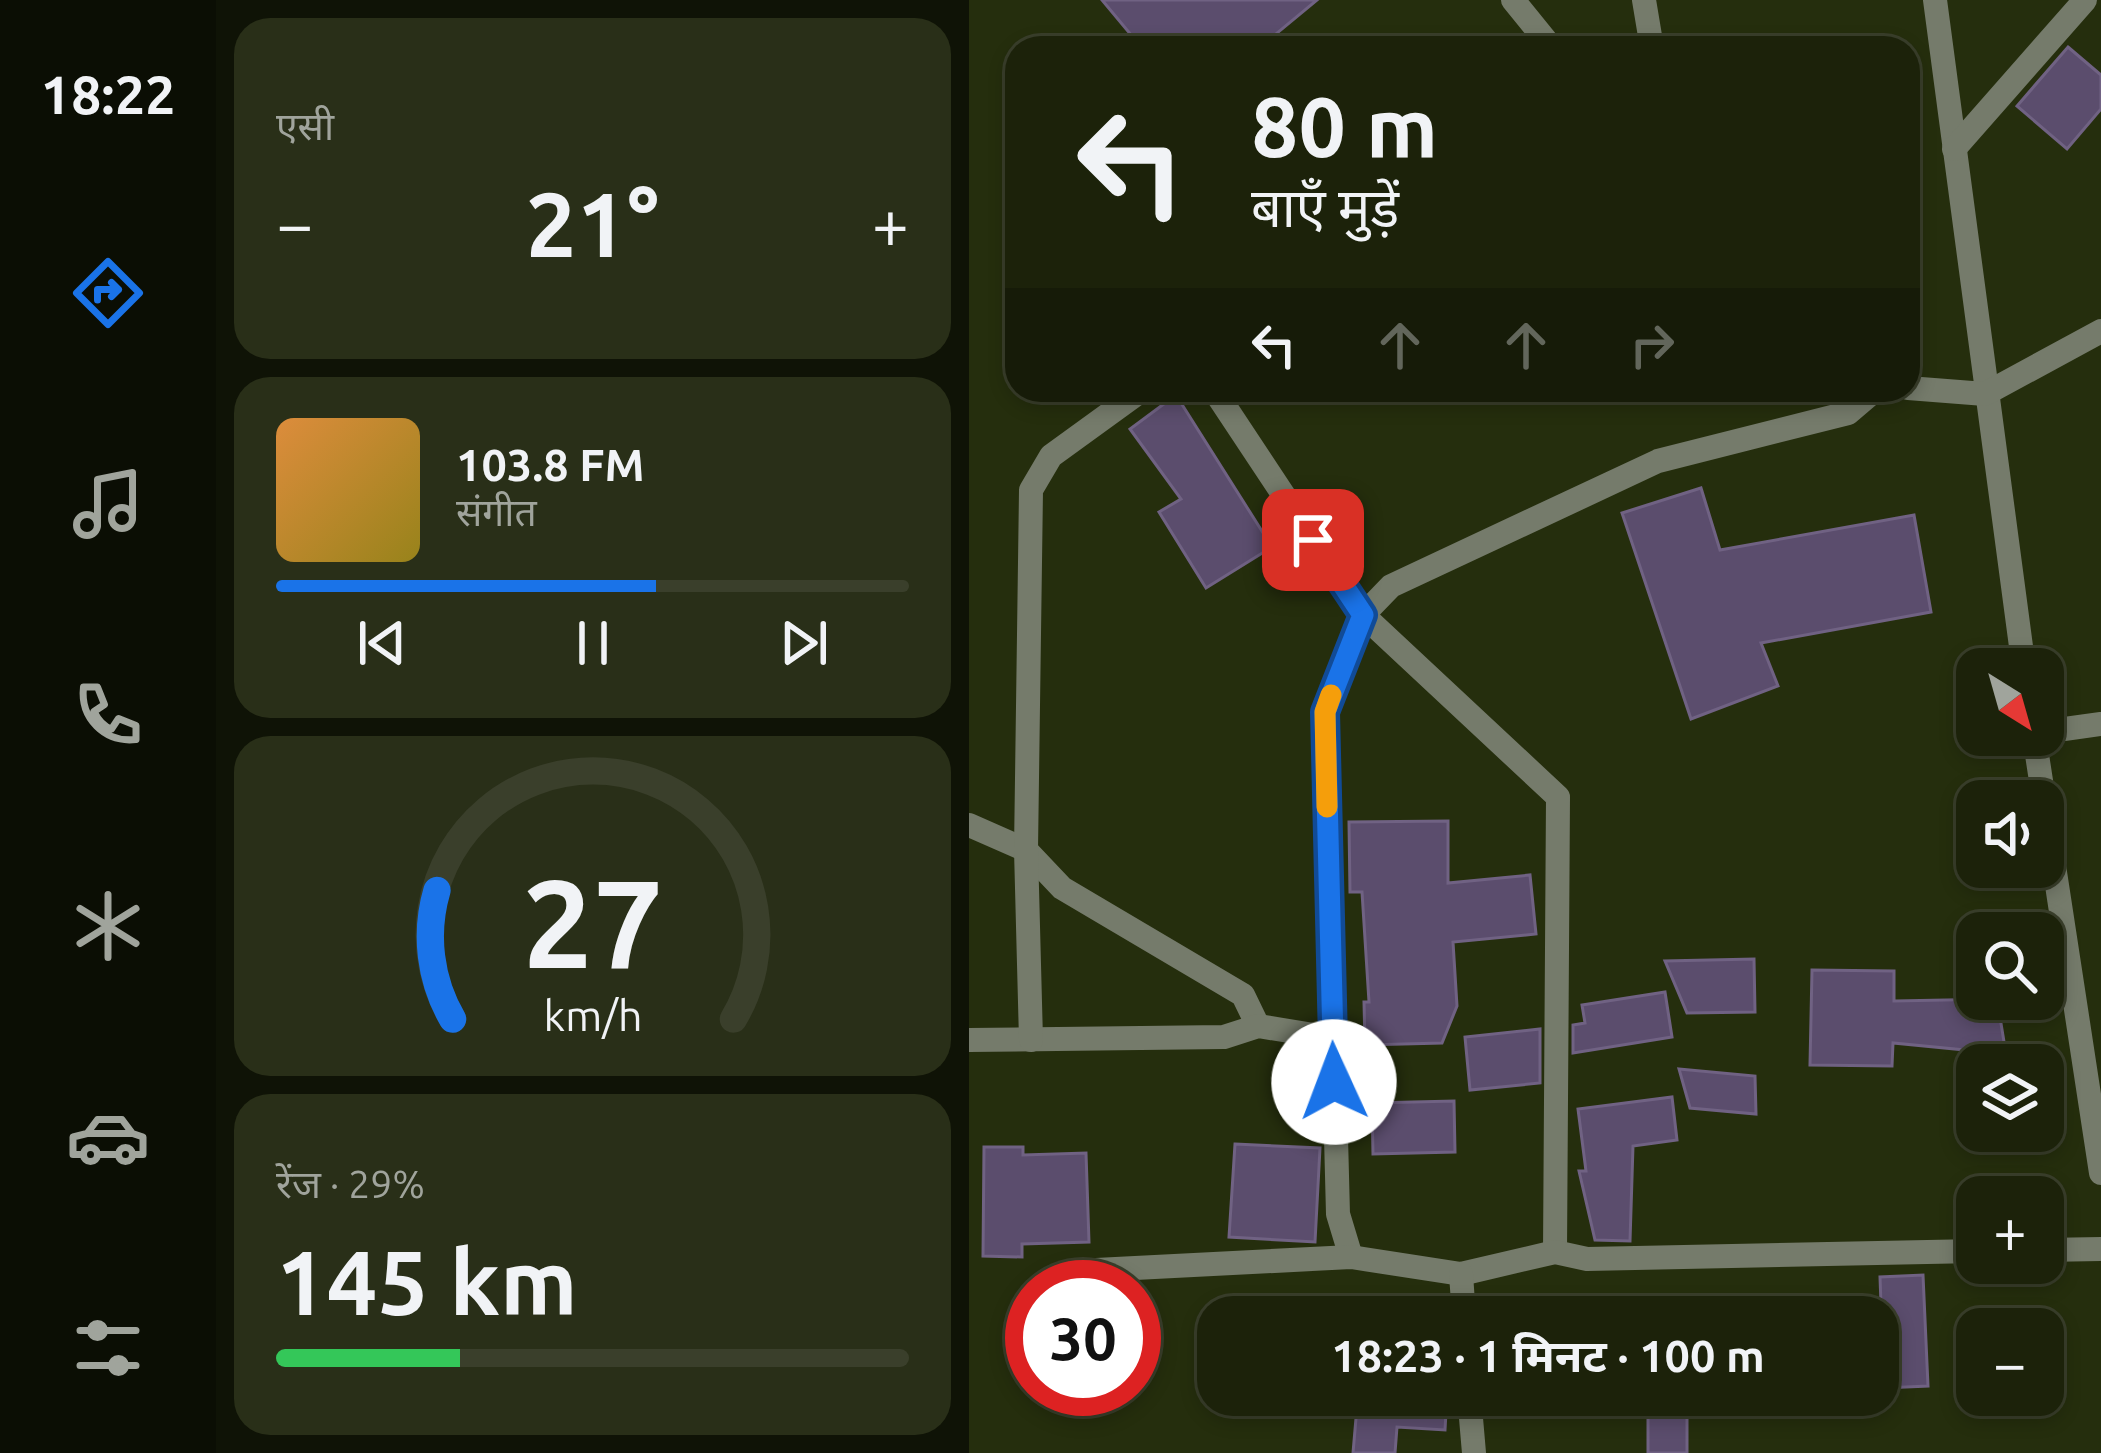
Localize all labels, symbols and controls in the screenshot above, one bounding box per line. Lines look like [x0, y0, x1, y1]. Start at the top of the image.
text: 18:22 [40, 64, 176, 124]
text: 80 m [1251, 79, 1438, 173]
icon: left [1053, 84, 1209, 240]
text: एसी [276, 104, 334, 147]
text: 21° [526, 173, 659, 274]
text: बाएँ मुड़ें [1251, 177, 1399, 237]
text: − [276, 186, 313, 260]
text: + [872, 186, 909, 260]
icon: directions [66, 251, 150, 335]
icon: left [1241, 312, 1307, 378]
icon: ahead [1367, 312, 1433, 378]
icon: ahead [1493, 312, 1559, 378]
icon: right [1619, 312, 1685, 378]
text: 103.8 FM [456, 439, 645, 490]
icon: music [66, 462, 150, 546]
pin [1262, 489, 1364, 591]
text: संगीत [456, 490, 537, 533]
icon: arrive [1280, 507, 1346, 573]
icon: previous [349, 610, 415, 676]
icon: pause [560, 610, 626, 676]
icon: next [771, 610, 837, 676]
north arrow [1956, 648, 2064, 756]
map controls [1956, 648, 2064, 1416]
icon: phone [66, 673, 150, 757]
button: sound [1956, 780, 2064, 888]
text: 27 [522, 852, 663, 992]
icon: climate [66, 884, 150, 968]
button: search [1956, 912, 2064, 1020]
text: km/h [543, 991, 642, 1039]
position arrow [1271, 1019, 1397, 1145]
button: layers [1956, 1044, 2064, 1152]
icon: car [66, 1095, 150, 1179]
text: रेंज · 29% [276, 1162, 425, 1205]
button: + [1956, 1176, 2064, 1284]
text: 145 km [276, 1231, 578, 1332]
speed limit sign: 30 [1005, 1260, 1161, 1416]
icon: filters [66, 1306, 150, 1390]
button: − [1956, 1308, 2064, 1416]
text: 18:23 · 1 मिनट · 100 m [1331, 1330, 1765, 1381]

